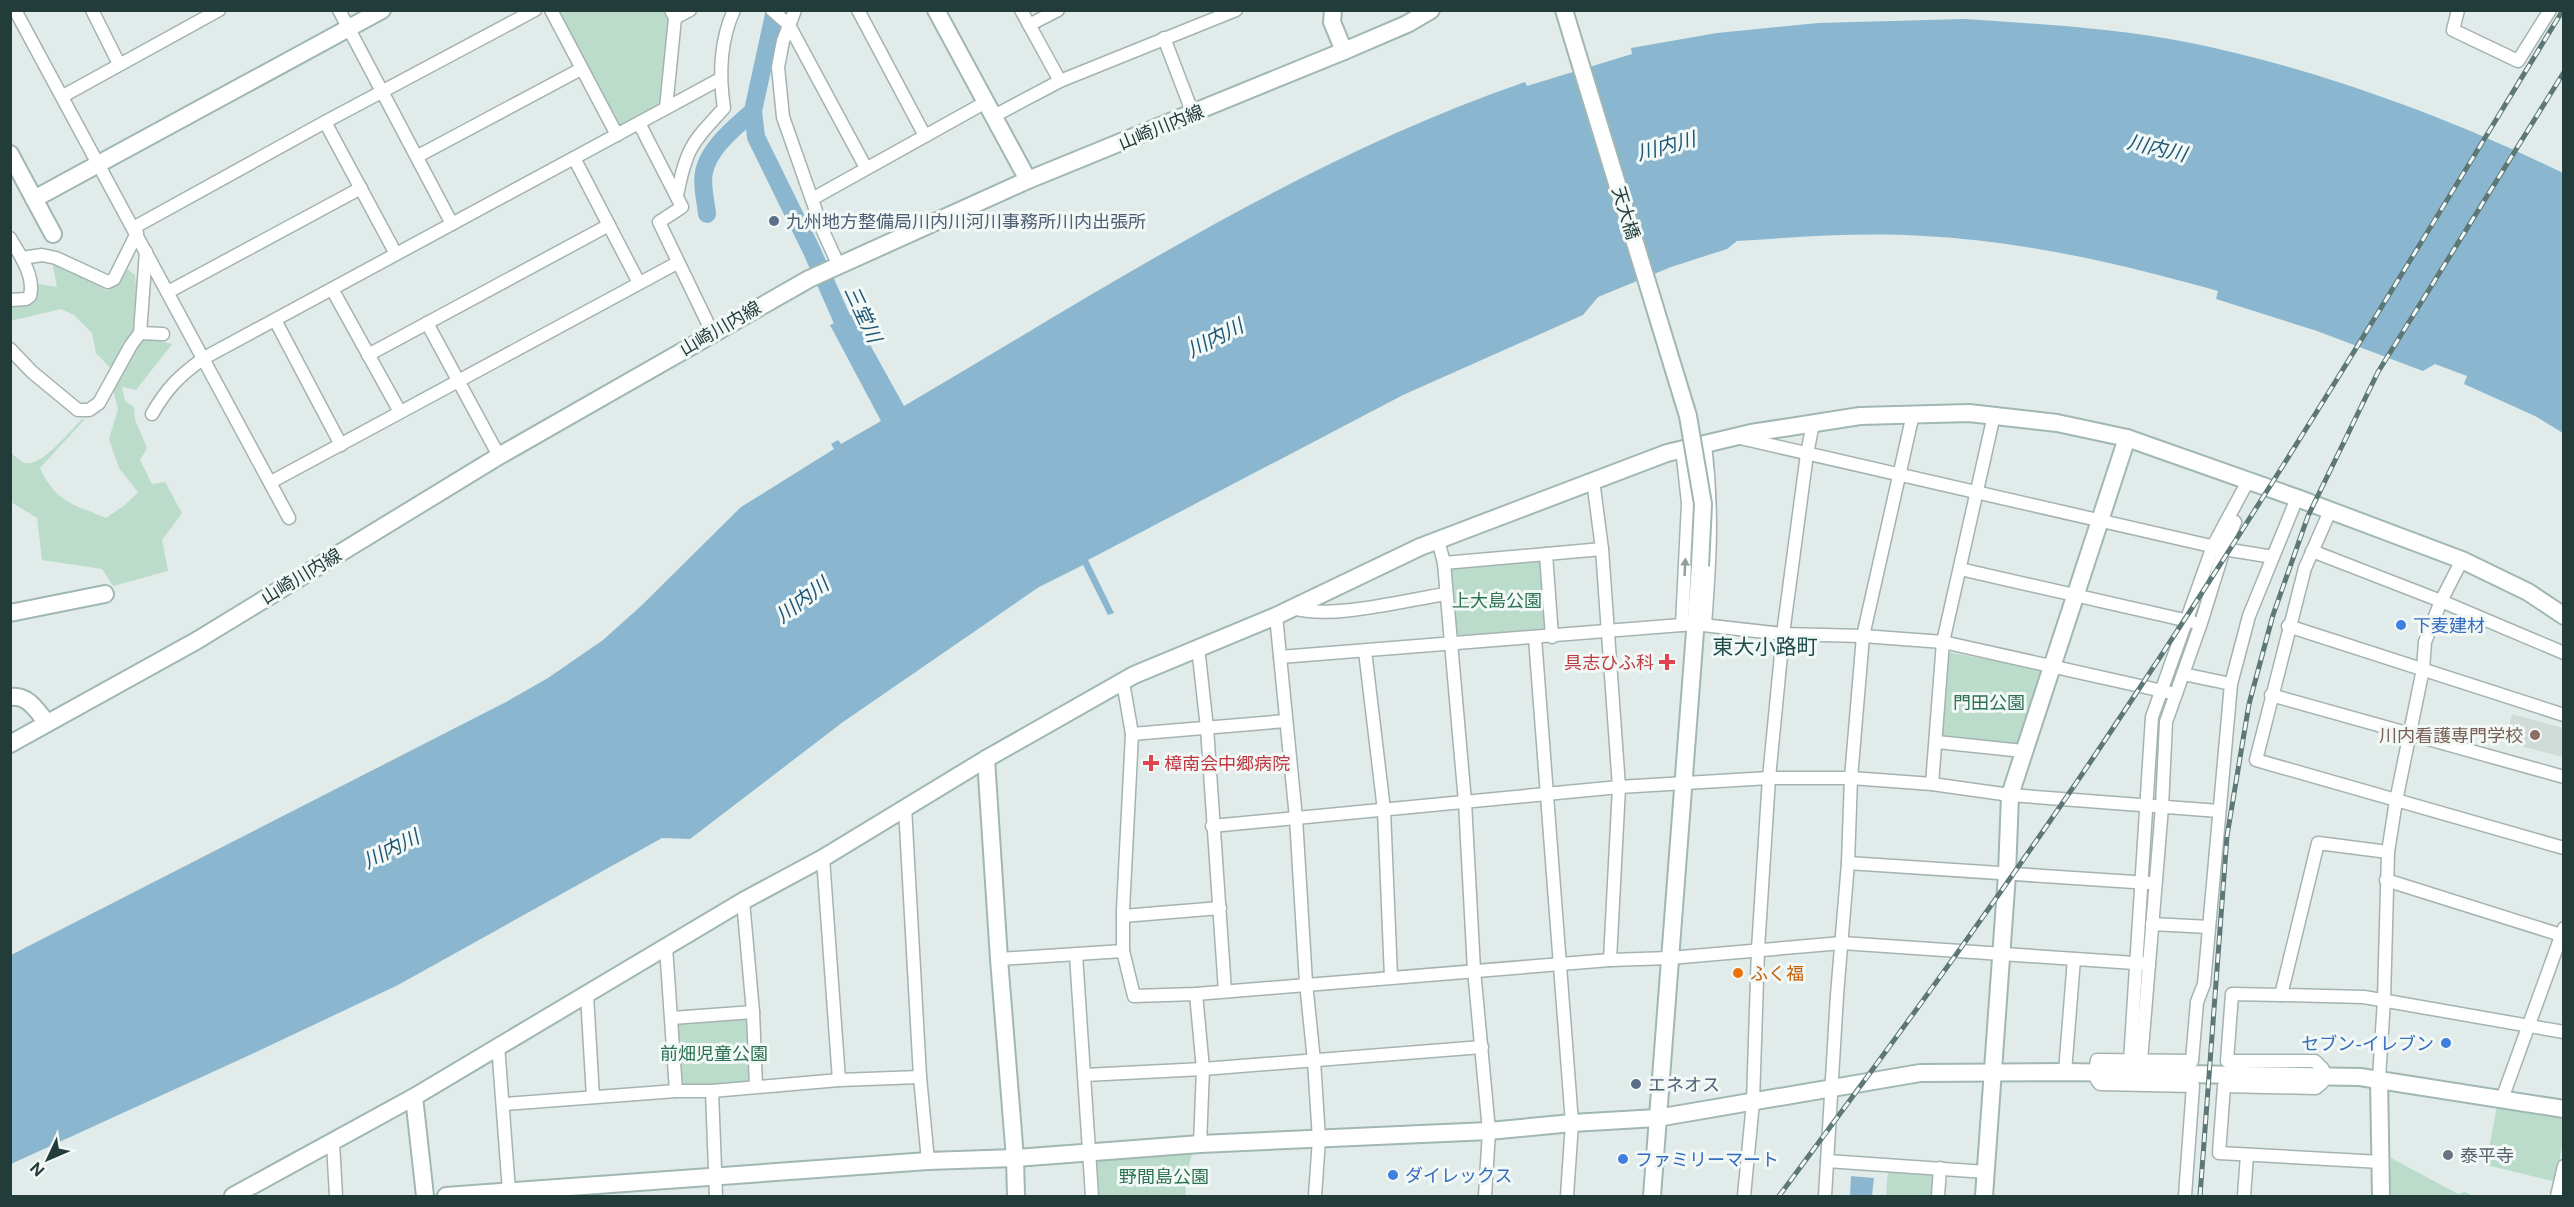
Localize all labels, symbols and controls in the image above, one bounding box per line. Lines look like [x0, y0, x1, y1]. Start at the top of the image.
street label: 山崎川内線 [1115, 100, 1207, 154]
water label: 川内川 [1634, 126, 1700, 165]
water label: 川内川 [2125, 130, 2191, 167]
street label: 天大橋 [1608, 184, 1644, 242]
place label: 九州地方整備局川内川河川事務所川内出張所 [786, 211, 1146, 232]
marker: 九州地方整備局川内川河川事務所川内出張所 [767, 214, 781, 228]
water label: 三堂川 [839, 282, 887, 348]
street label: 山崎川内線 [676, 296, 764, 360]
water label: 川内川 [1183, 313, 1249, 362]
street label: 山崎川内線 [257, 544, 345, 608]
one-way arrow [1680, 557, 1689, 576]
water label: 川内川 [771, 571, 835, 628]
park label: 上大島公園 [1452, 590, 1542, 611]
place label: 下麦建材 [2413, 615, 2485, 636]
marker: 下麦建材 [2394, 618, 2408, 632]
district label: 東大小路町 [1713, 634, 1818, 659]
place label: 具志ひふ科 [1564, 652, 1654, 673]
marker: 具志ひふ科 [1658, 653, 1676, 671]
park label: 門田公園 [1953, 692, 2025, 713]
place label: 川内看護専門学校 [2379, 725, 2523, 746]
marker: 川内看護専門学校 [2528, 728, 2542, 742]
place label: 樟南会中郷病院 [1164, 753, 1290, 774]
marker: 樟南会中郷病院 [1142, 754, 1160, 772]
water label: 川内川 [359, 824, 425, 873]
place label: ふく福 [1750, 963, 1804, 984]
marker: ふく福 [1731, 966, 1745, 980]
place label: セブン-イレブン [2301, 1033, 2434, 1054]
marker: セブン-イレブン [2439, 1036, 2453, 1050]
park label: 前畑児童公園 [660, 1043, 768, 1064]
place label: エネオス [1648, 1074, 1720, 1095]
marker: エネオス [1629, 1077, 1643, 1091]
north arrow [18, 1129, 78, 1189]
place label: 泰平寺 [2460, 1145, 2514, 1166]
marker: 泰平寺 [2441, 1148, 2455, 1162]
place label: ファミリーマート [1635, 1149, 1779, 1170]
marker: ファミリーマート [1616, 1152, 1630, 1166]
text: N [26, 1158, 49, 1180]
place label: ダイレックス [1405, 1165, 1512, 1186]
park label: 野間島公園 [1119, 1166, 1209, 1187]
marker: ダイレックス [1386, 1168, 1400, 1182]

